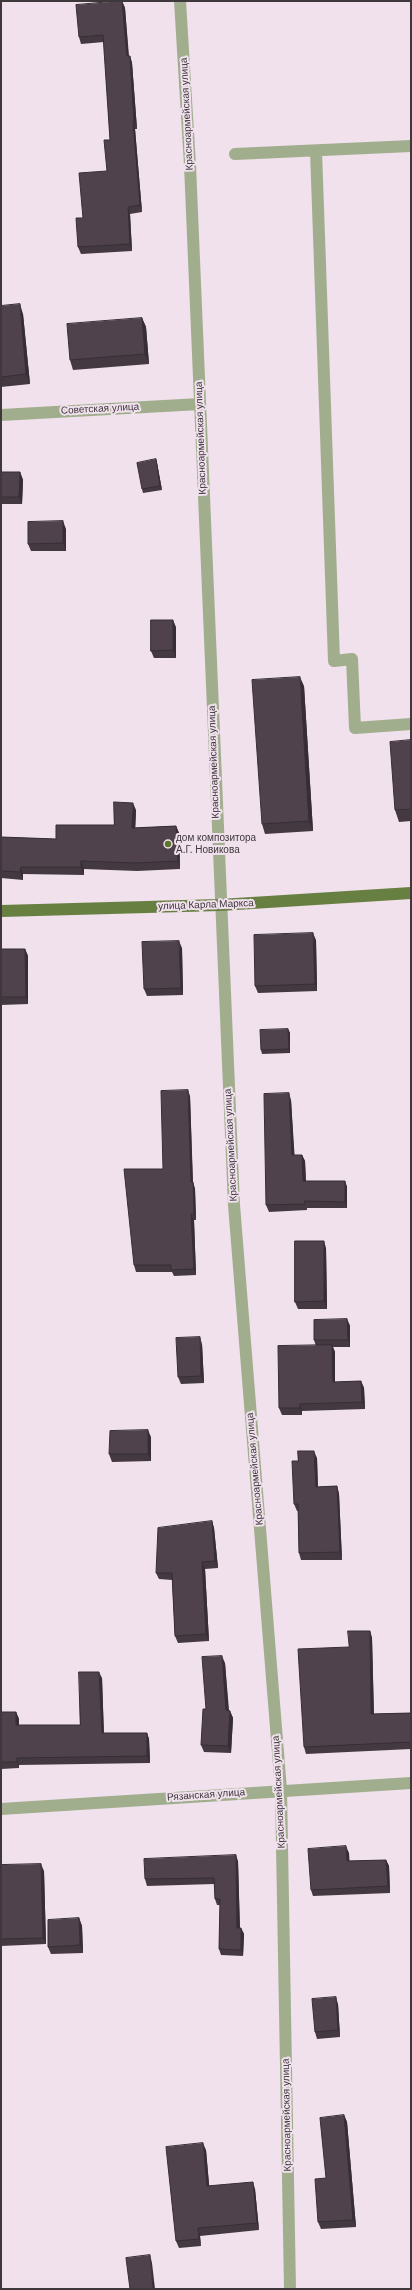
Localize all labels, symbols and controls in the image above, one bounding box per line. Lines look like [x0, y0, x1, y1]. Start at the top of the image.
street label: Красноармейская улица [178, 57, 196, 171]
street label: Красноармейская улица [193, 381, 209, 495]
street label: Советская улица [60, 401, 140, 417]
street label: Красноармейская улица [206, 705, 222, 819]
place label: дом композитора А.Г. Новикова [176, 832, 256, 856]
marker: дом композитора А.Г. Новикова [163, 839, 173, 849]
street label: улица Карла Маркса [158, 897, 254, 913]
street label: Красноармейская улица [222, 1088, 240, 1202]
street label: Красноармейская улица [244, 1412, 266, 1526]
street label: Красноармейская улица [270, 1735, 288, 1849]
street label: Рязанская улица [167, 1786, 245, 1804]
street label: Красноармейская улица [280, 2058, 294, 2172]

